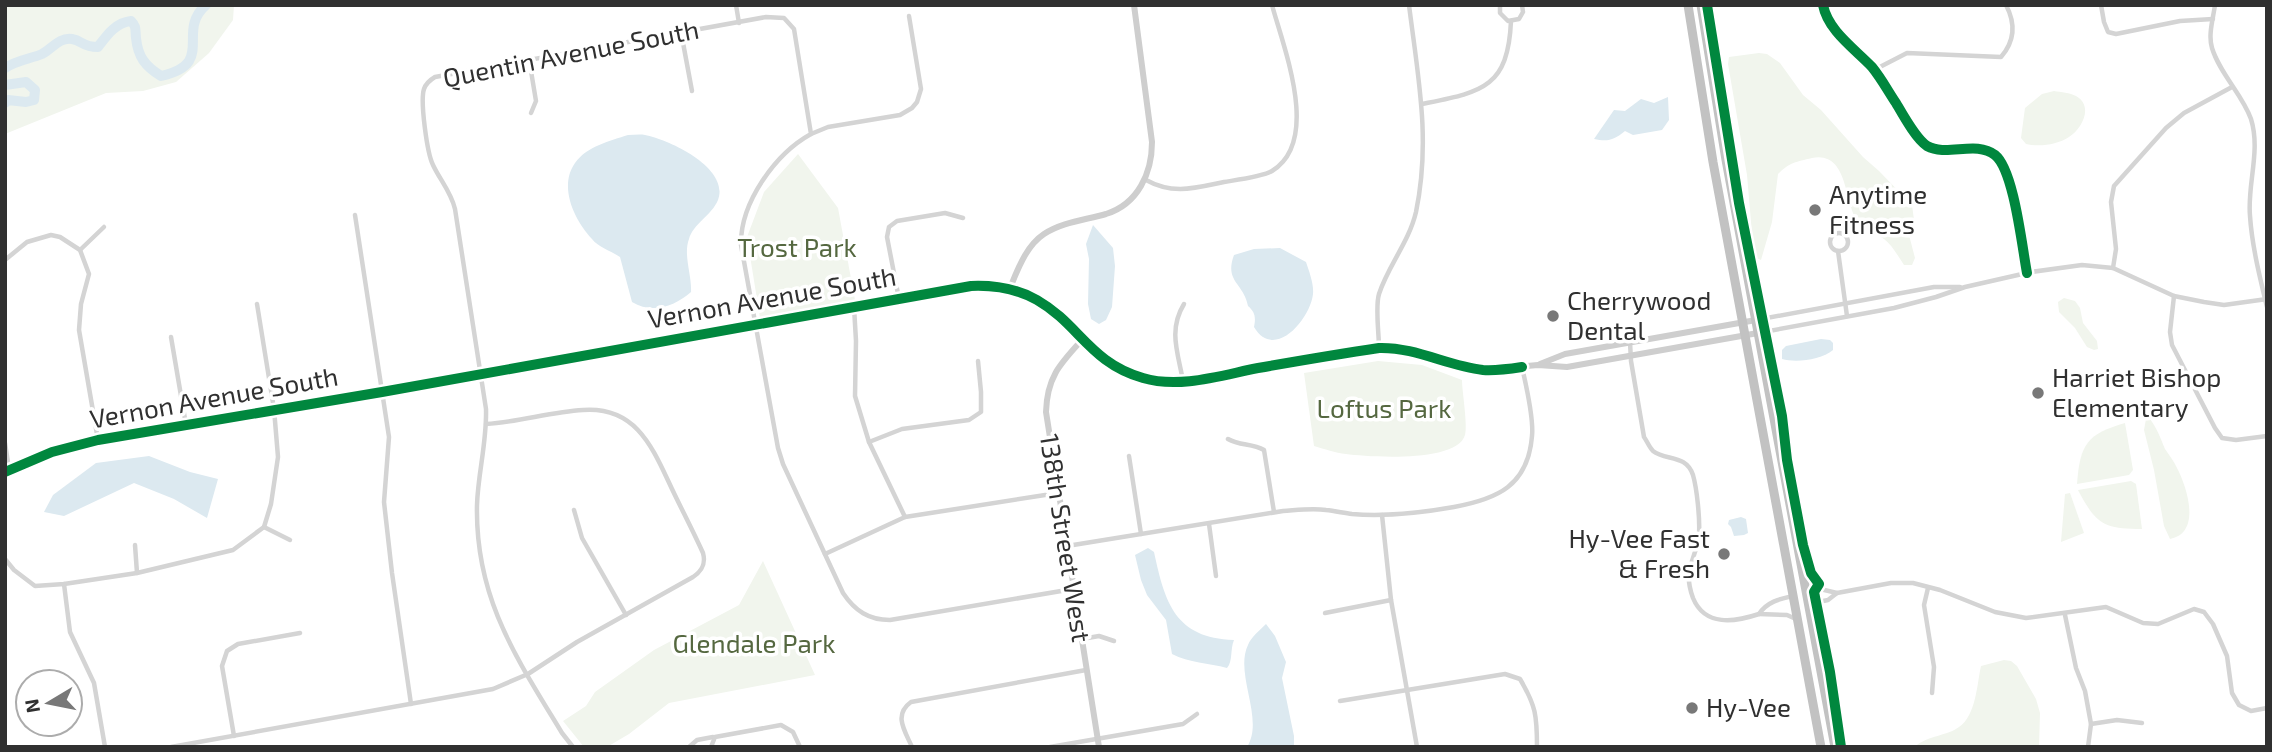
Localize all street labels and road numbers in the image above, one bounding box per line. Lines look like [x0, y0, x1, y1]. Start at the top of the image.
street label: Quentin Avenue South [440, 13, 701, 93]
street label: Vernon Avenue South [645, 259, 898, 334]
street label: Vernon Avenue South [87, 359, 340, 434]
street label: 138th Street West [1035, 431, 1098, 644]

